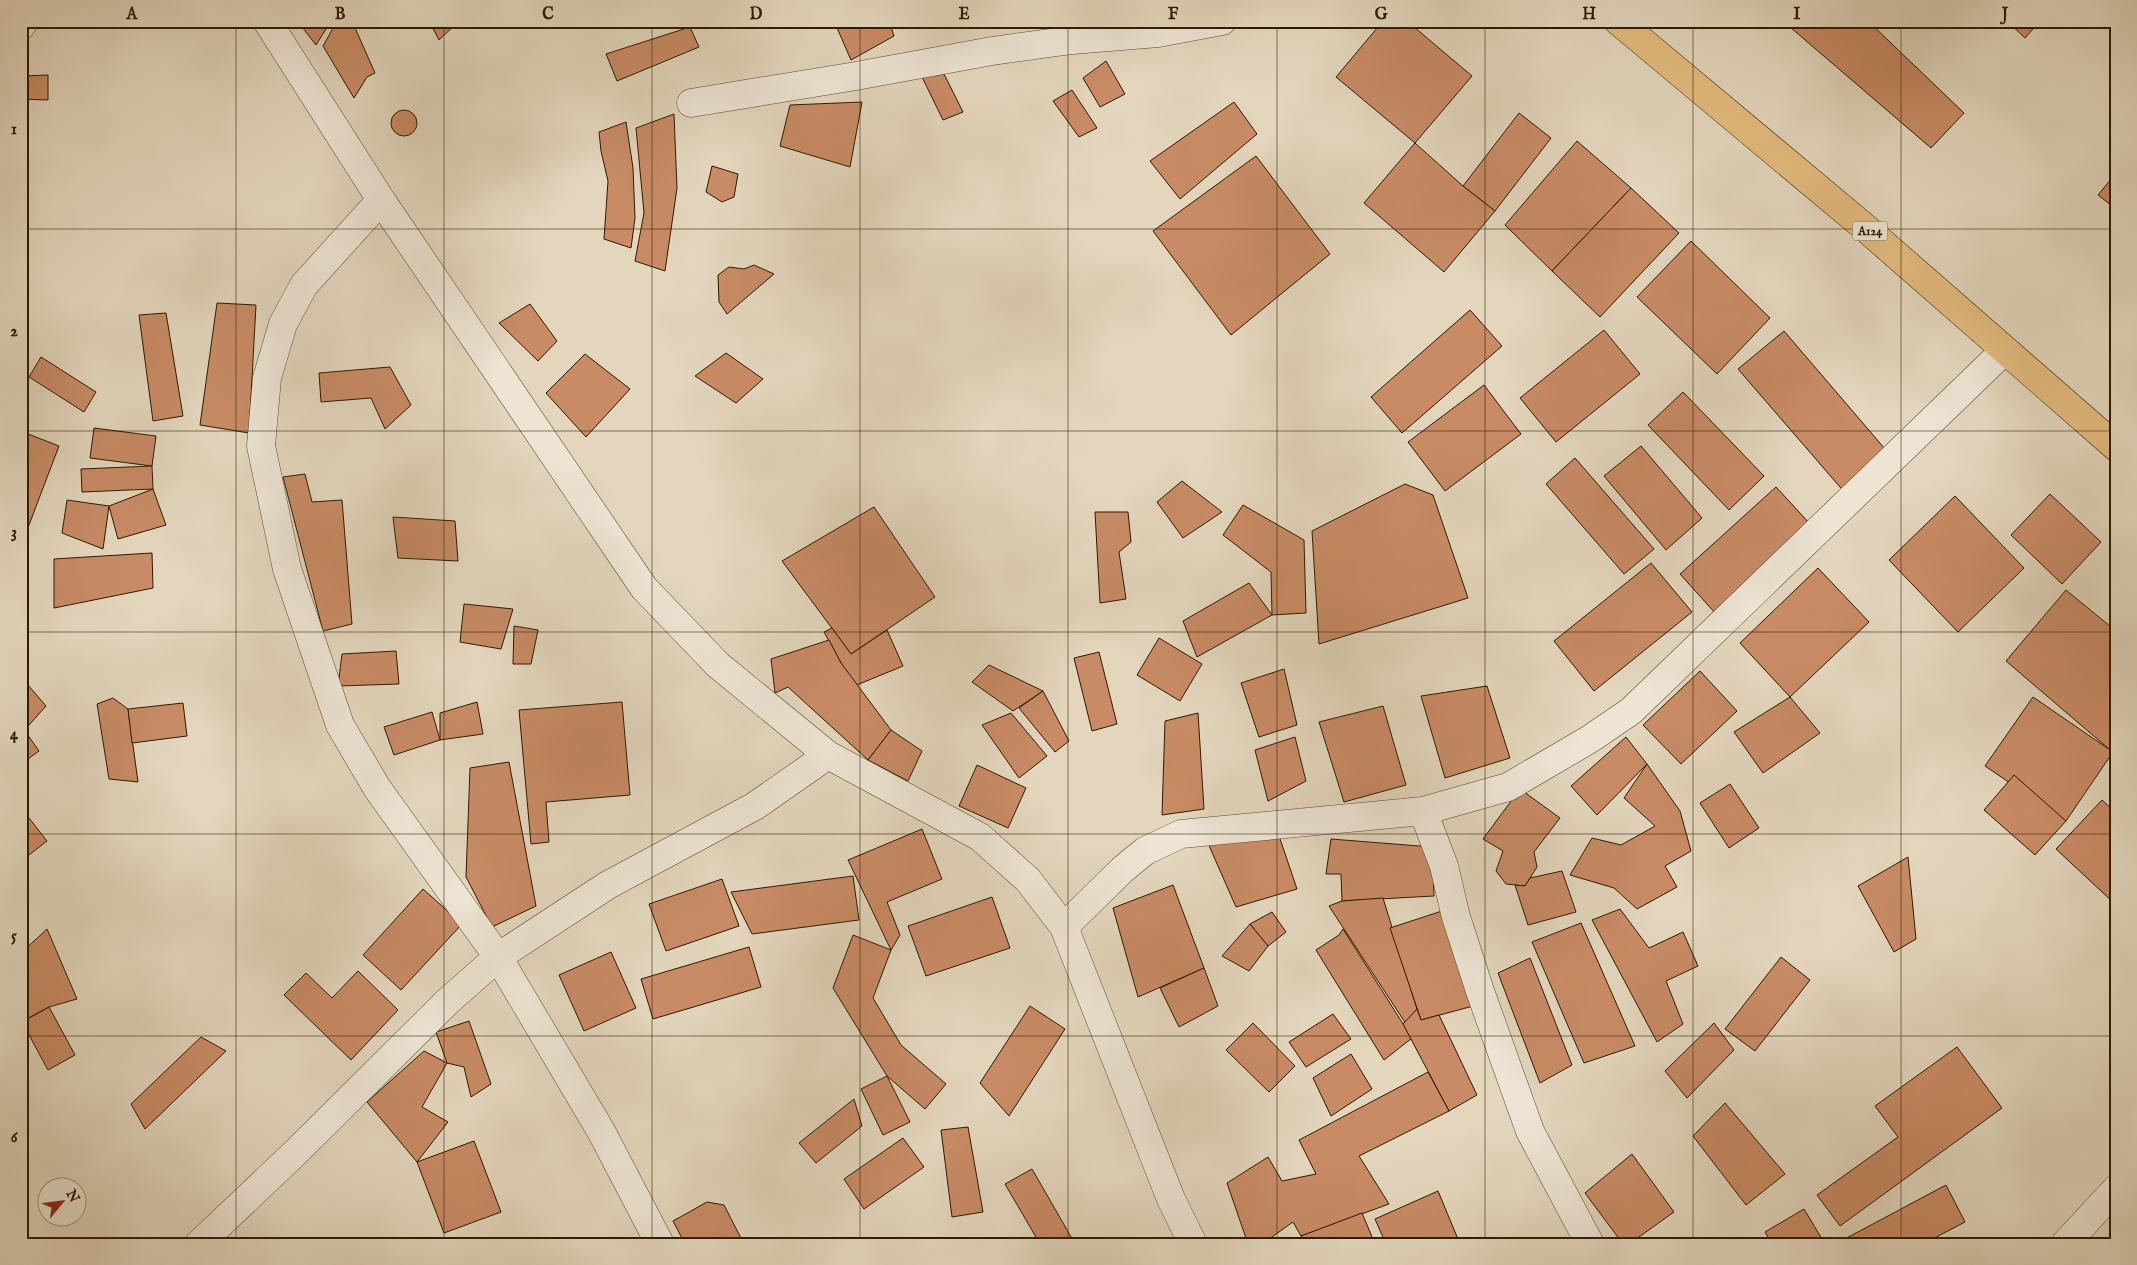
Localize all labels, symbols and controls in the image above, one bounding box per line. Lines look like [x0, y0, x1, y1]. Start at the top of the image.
text: A [126, 5, 139, 25]
text: B [335, 5, 346, 25]
text: C [542, 5, 554, 25]
text: D [750, 5, 763, 25]
text: E [958, 5, 970, 25]
text: F [1168, 5, 1179, 25]
text: G [1375, 5, 1388, 25]
text: H [1582, 5, 1596, 25]
text: I [1794, 5, 1801, 25]
text: J [2000, 5, 2009, 25]
text: 1 [11, 120, 17, 140]
road number: A124 [1852, 222, 1888, 240]
text: 2 [10, 322, 18, 342]
text: 3 [11, 523, 17, 543]
text: 4 [10, 725, 19, 745]
text: 5 [11, 927, 17, 947]
text: 6 [11, 1128, 19, 1148]
north arrow [38, 1178, 88, 1228]
text: N [61, 1186, 83, 1206]

